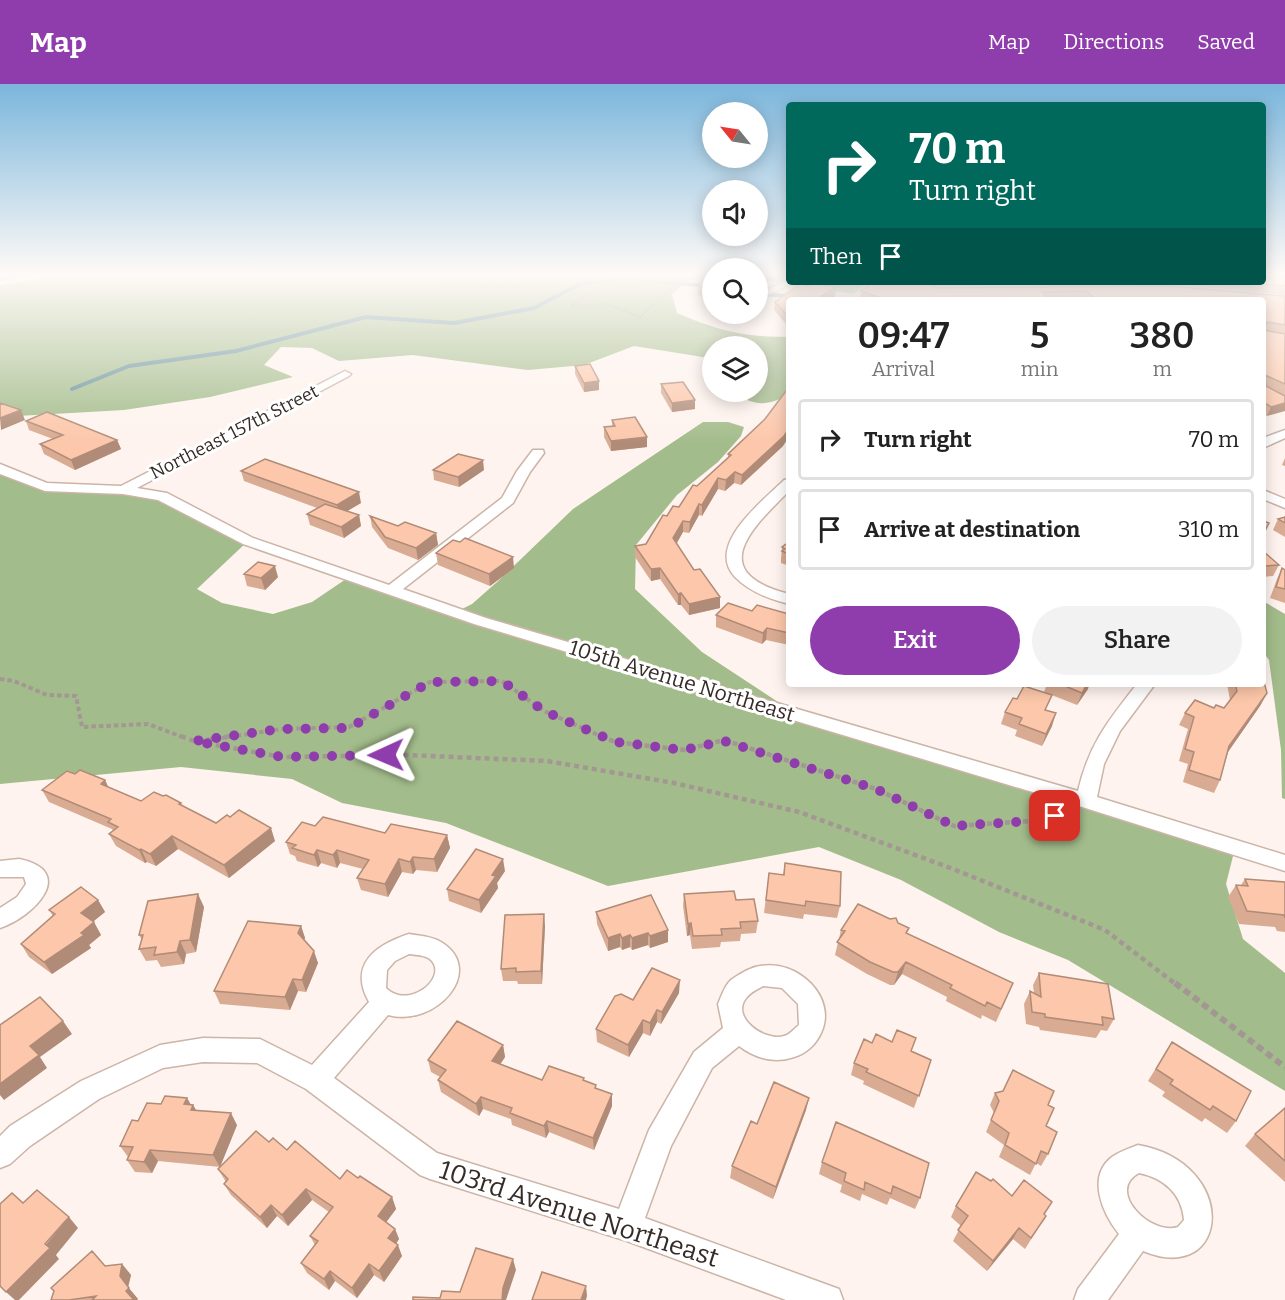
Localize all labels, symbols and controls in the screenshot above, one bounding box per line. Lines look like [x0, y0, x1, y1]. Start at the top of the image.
text: Map [30, 26, 87, 59]
text: Map [988, 29, 1030, 55]
text: Directions [1063, 29, 1164, 55]
text: Saved [1197, 29, 1255, 55]
north arrow [702, 102, 768, 168]
map controls [702, 102, 768, 402]
text: 70 m [909, 124, 1005, 174]
icon: right [810, 126, 888, 204]
text: Turn right [909, 175, 1036, 207]
button: sound [702, 180, 768, 246]
icon: arrive [874, 240, 907, 273]
text: Then [810, 243, 862, 270]
button: search [702, 258, 768, 324]
text: 09:47 [857, 314, 950, 358]
text: 5 [1030, 314, 1049, 358]
text: 380 [1130, 314, 1195, 358]
button: layers [702, 336, 768, 402]
text: Arrival [872, 357, 935, 381]
text: min [1021, 357, 1058, 381]
text: m [1153, 357, 1172, 381]
street label: Northeast 157th Street [146, 380, 322, 484]
icon: right [813, 423, 846, 456]
text: Turn right [864, 426, 972, 453]
text: 70 m [1189, 426, 1239, 453]
icon: arrive [813, 513, 846, 546]
text: Arrive at destination [864, 516, 1080, 543]
text: 310 m [1178, 516, 1239, 543]
button: Exit [810, 606, 1020, 675]
button: Share [1032, 606, 1242, 675]
street label: 105th Avenue Northeast [566, 634, 798, 728]
position arrow [354, 723, 418, 787]
pin [1029, 790, 1080, 841]
icon: arrive [1038, 799, 1071, 832]
street label: 103rd Avenue Northeast [435, 1154, 723, 1274]

